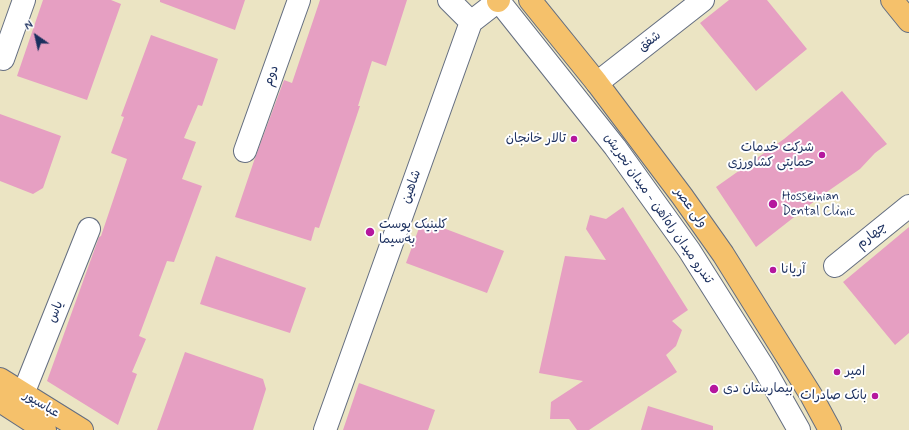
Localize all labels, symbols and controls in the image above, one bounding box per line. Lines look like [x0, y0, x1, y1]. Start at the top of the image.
north arrow [16, 16, 56, 56]
text: N [22, 18, 36, 34]
street label: شفق [635, 28, 665, 56]
street label: دوم [261, 63, 283, 89]
place label: تالار خانجان [506, 131, 566, 147]
street label: تندرو میدان راه‌آهن - میدان تجریش [600, 131, 716, 287]
marker: تالار خانجان [569, 134, 579, 144]
place label: شرکت خدمات حمایتی کشاورزی [728, 140, 814, 171]
marker: شرکت خدمات حمایتی کشاورزی [817, 150, 827, 160]
street label: شاهین [399, 168, 425, 206]
street label: ولی عصر [670, 185, 710, 231]
place label: Hosseinian Dental Clinic [782, 189, 855, 220]
marker: Hosseinian Dental Clinic [767, 198, 779, 210]
place label: کلینیک پوست به‌سیما [379, 217, 447, 248]
street label: چهارم [854, 219, 890, 253]
marker: کلینیک پوست به‌سیما [364, 226, 376, 238]
place label: آریانا [781, 262, 805, 278]
marker: آریانا [768, 265, 778, 275]
street label: یاس [45, 299, 67, 325]
place label: امیر [845, 364, 865, 380]
marker: امیر [832, 367, 842, 377]
place label: بیمارستان دی [723, 381, 793, 397]
marker: بیمارستان دی [708, 383, 720, 395]
street label: عباسپور [20, 388, 62, 422]
place label: بانک صادرات [800, 388, 867, 404]
marker: بانک صادرات [870, 391, 880, 401]

